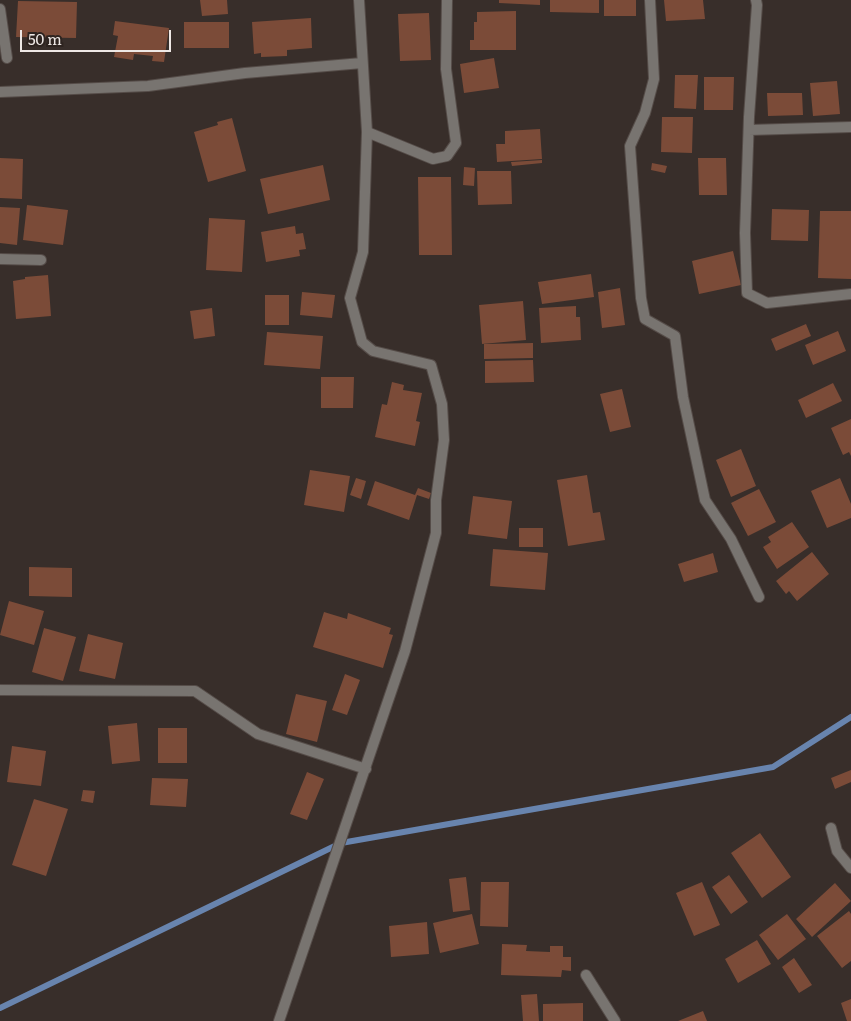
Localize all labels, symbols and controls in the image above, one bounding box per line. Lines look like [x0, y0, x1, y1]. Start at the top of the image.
scale bar [22, 20, 174, 52]
text: 50 m [28, 27, 62, 50]

